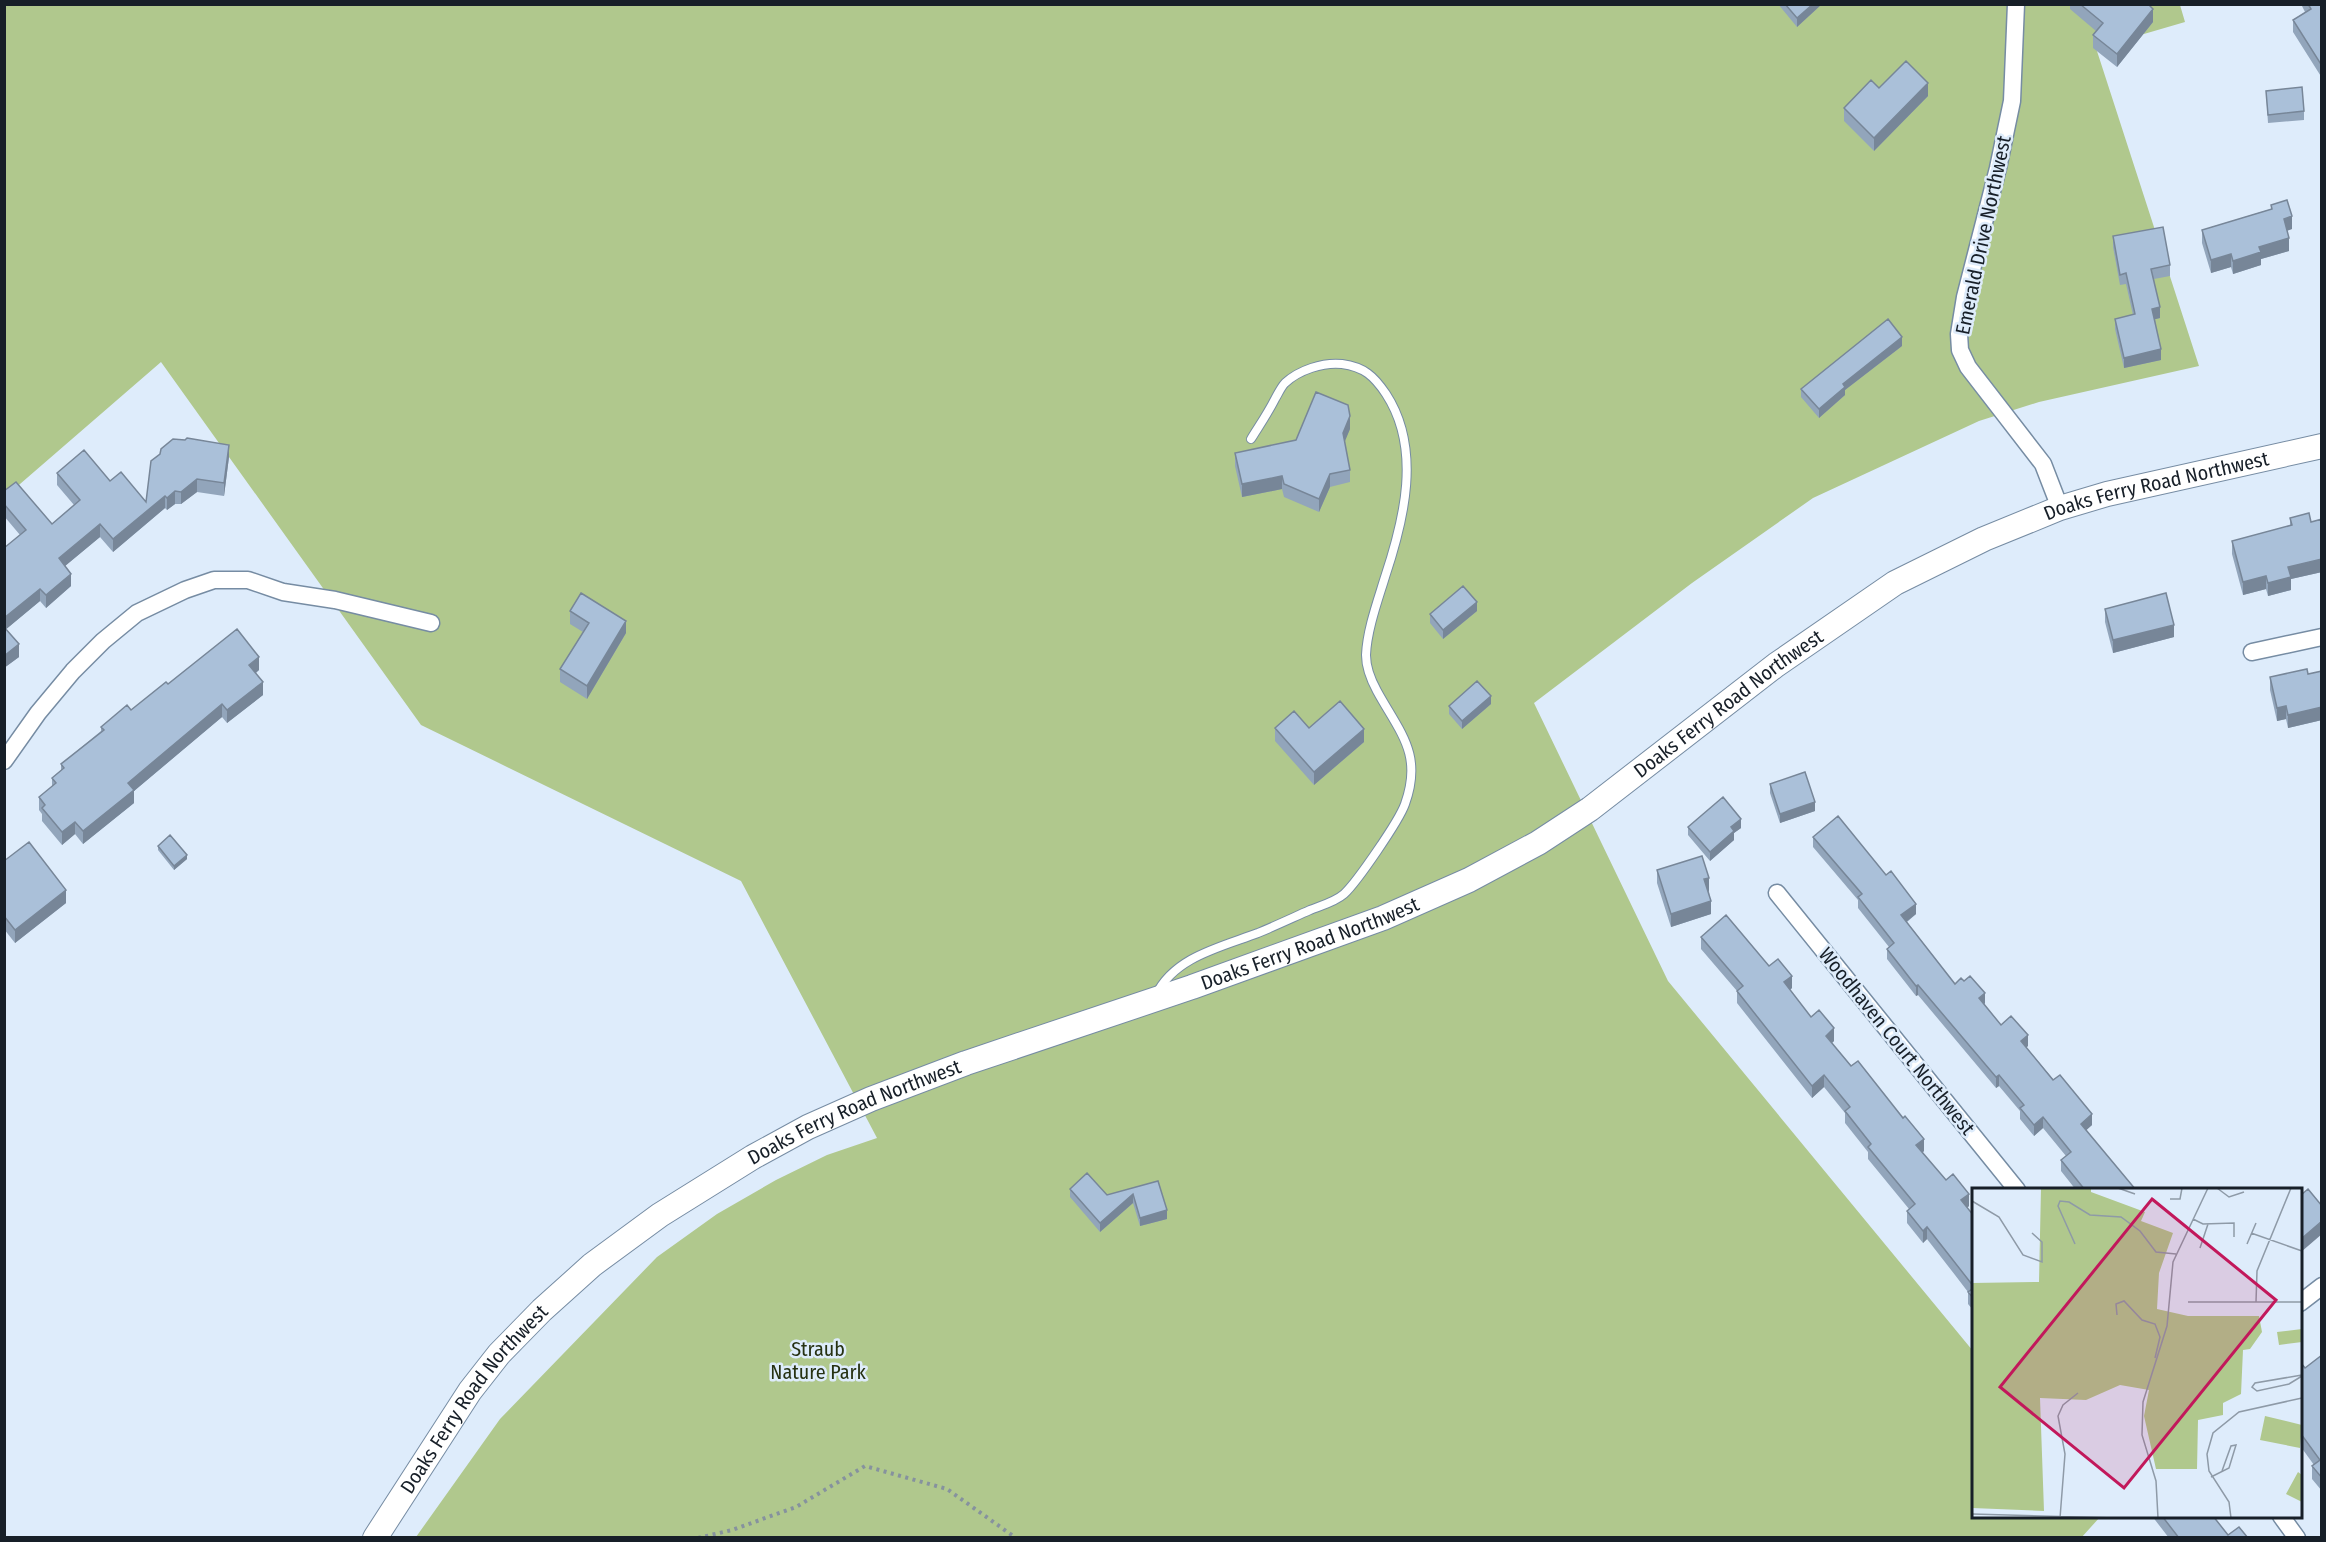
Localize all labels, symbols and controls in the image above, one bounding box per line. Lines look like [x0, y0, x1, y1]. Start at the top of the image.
street label: Emerald Drive Northwest [1950, 133, 2016, 337]
street label: Doaks Ferry Road Northwest [2040, 446, 2271, 525]
street label: Doaks Ferry Road Northwest [1629, 624, 1828, 783]
street label: Doaks Ferry Road Northwest [1197, 892, 1423, 995]
street label: Woodhaven Court Northwest [1814, 942, 1980, 1140]
street label: Doaks Ferry Road Northwest [744, 1054, 965, 1170]
inset map [1972, 1188, 2302, 1518]
street label: Doaks Ferry Road Northwest [395, 1299, 553, 1498]
park label: Straub Nature Park [770, 1337, 866, 1384]

